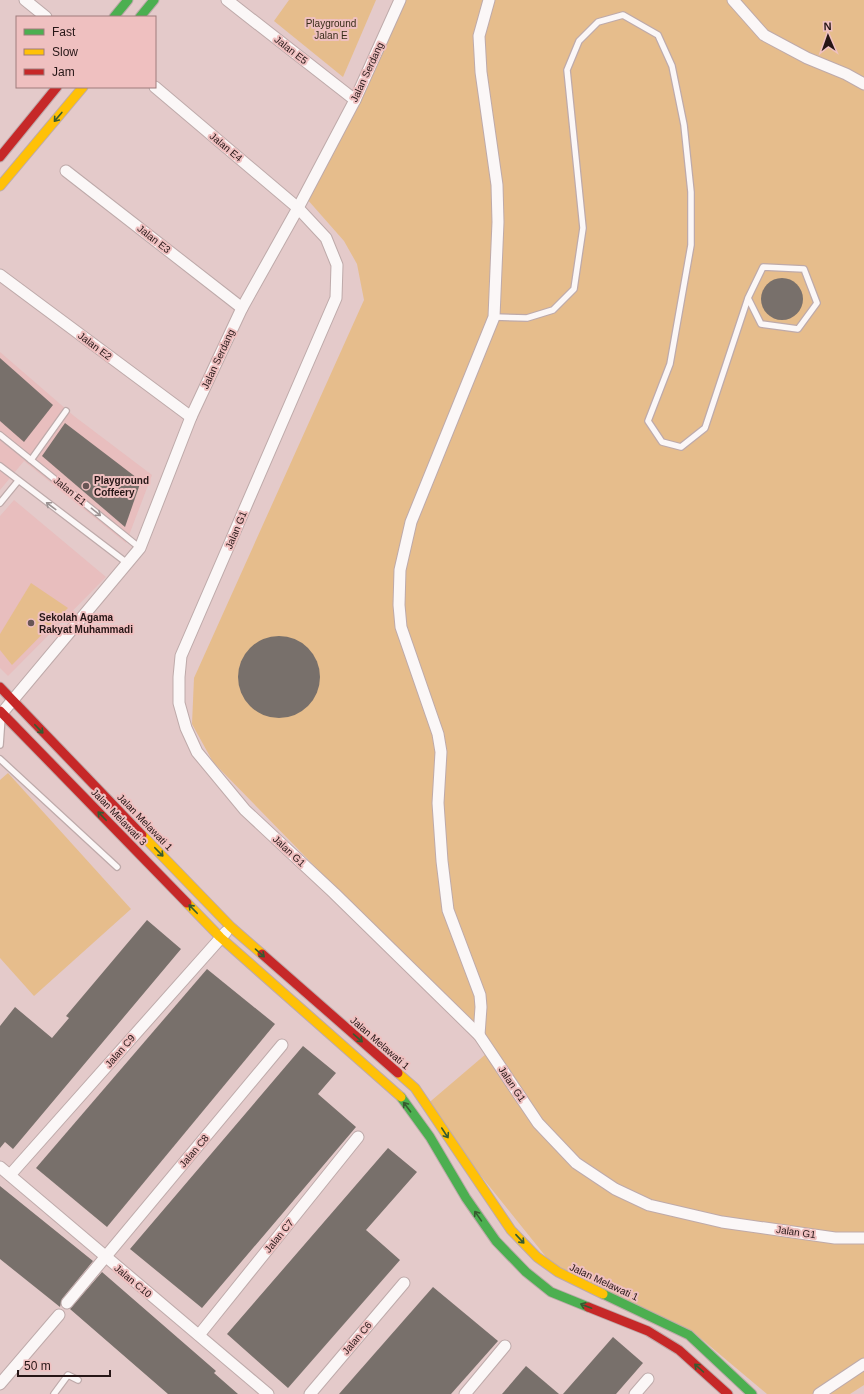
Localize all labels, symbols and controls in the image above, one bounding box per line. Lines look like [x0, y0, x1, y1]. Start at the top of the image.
legend [16, 16, 156, 88]
north arrow [808, 16, 848, 56]
park label: Playground Jalan E [306, 18, 356, 41]
text: N [823, 20, 832, 32]
text: Fast [52, 25, 76, 39]
street label: Jalan E5 [272, 34, 310, 67]
street label: Jalan Serdang [348, 40, 386, 104]
text: Slow [52, 45, 78, 59]
text: Jam [52, 65, 75, 79]
one-way arrow [53, 112, 62, 122]
street label: Jalan E4 [208, 130, 245, 164]
street label: Jalan E3 [135, 223, 173, 256]
street label: Jalan Serdang [199, 327, 237, 391]
street label: Jalan E2 [76, 330, 114, 362]
street label: Jalan E1 [51, 474, 89, 508]
place label: Playground Coffeery [94, 475, 149, 498]
marker: Playground Coffeery [81, 481, 91, 491]
one-way arrow [45, 502, 56, 510]
one-way arrow [90, 507, 101, 516]
street label: Jalan G1 [223, 509, 249, 551]
place label: Sekolah Agama Rakyat Muhammadi [39, 612, 133, 635]
marker: Sekolah Agama Rakyat Muhammadi [26, 618, 36, 628]
one-way arrow [34, 724, 44, 734]
street label: Jalan Melawati 3 [89, 786, 149, 848]
street label: Jalan Melawati 1 [115, 791, 175, 853]
one-way arrow [97, 811, 107, 821]
street label: Jalan G1 [271, 833, 308, 869]
one-way arrow [154, 847, 164, 857]
one-way arrow [188, 904, 198, 914]
one-way arrow [255, 948, 265, 957]
street label: Jalan Melawati 1 [348, 1014, 412, 1072]
street label: Jalan C9 [103, 1032, 137, 1070]
one-way arrow [353, 1034, 363, 1043]
street label: Jalan G1 [496, 1064, 528, 1104]
one-way arrow [403, 1101, 412, 1112]
one-way arrow [441, 1127, 449, 1138]
street label: Jalan C8 [177, 1132, 211, 1170]
one-way arrow [474, 1210, 482, 1221]
street label: Jalan C7 [262, 1217, 296, 1255]
street label: Jalan G1 [775, 1224, 817, 1240]
one-way arrow [515, 1234, 525, 1244]
street label: Jalan Melawati 1 [568, 1261, 640, 1303]
street label: Jalan C10 [112, 1262, 154, 1300]
one-way arrow [581, 1301, 593, 1309]
street label: Jalan C6 [340, 1319, 374, 1357]
scale bar [18, 1352, 110, 1378]
text: 50 m [24, 1359, 51, 1373]
one-way arrow [694, 1363, 705, 1372]

